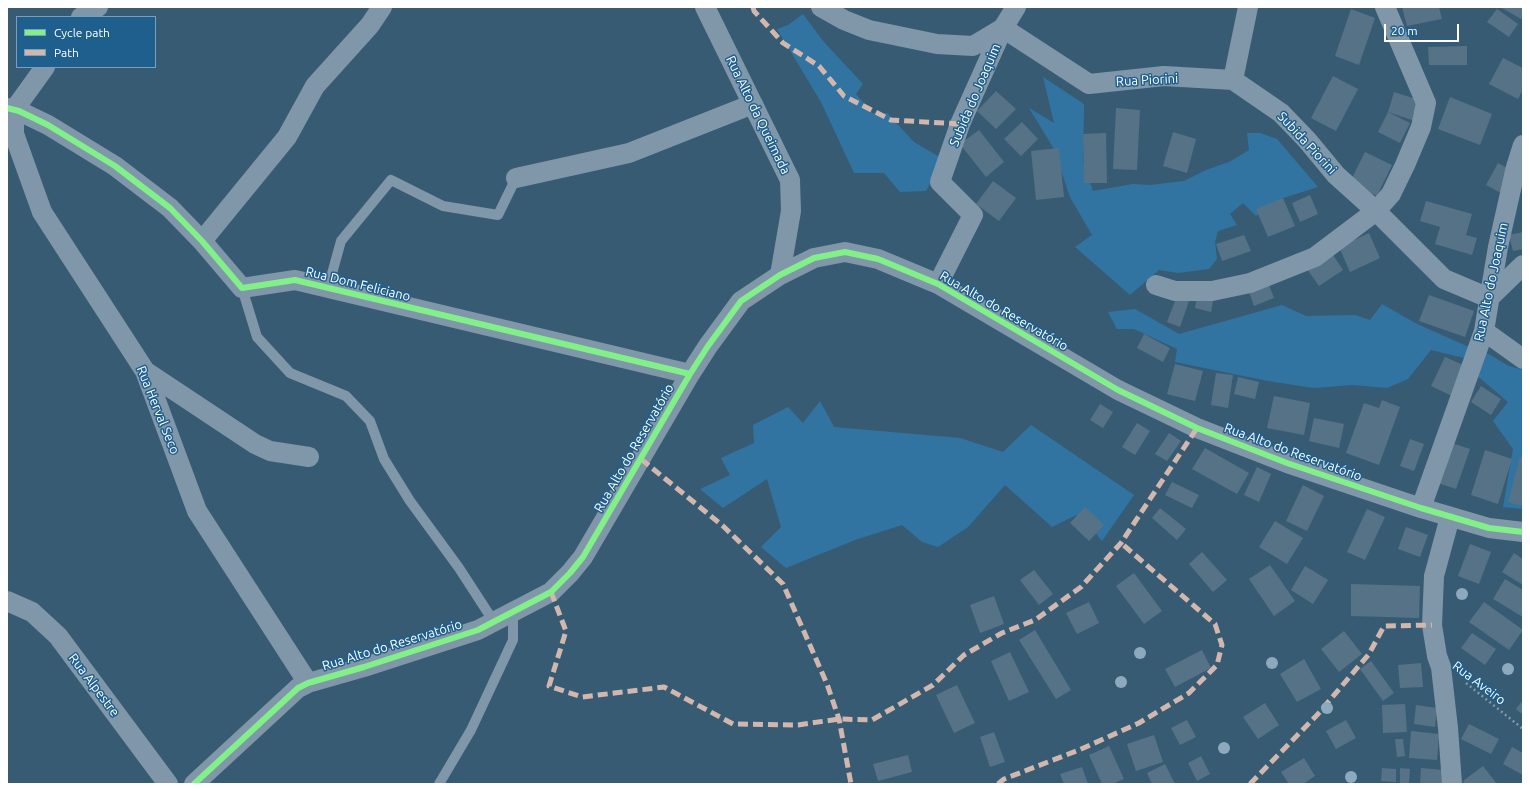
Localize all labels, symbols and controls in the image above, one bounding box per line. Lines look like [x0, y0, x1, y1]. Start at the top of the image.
legend [16, 16, 156, 68]
scale bar [1386, 16, 1461, 42]
text: 20 m [1391, 24, 1418, 37]
text: Cycle path [54, 26, 110, 39]
street label: Subida do Joaquim [946, 41, 1004, 149]
text: Path [54, 46, 79, 59]
street label: Rua Alto da Queimada [722, 53, 794, 177]
street label: Rua Piorini [1115, 71, 1179, 89]
street label: Subida Piorini [1274, 109, 1340, 177]
street label: Rua Alto do Joaquim [1471, 221, 1511, 343]
street label: Rua Dom Feliciano [304, 263, 412, 305]
street label: Rua Alto do Reservatório [937, 268, 1071, 354]
street label: Rua Herval Seco [133, 364, 183, 456]
street label: Rua Alto do Reservatório [591, 381, 677, 515]
street label: Rua Alto do Reservatório [1222, 420, 1364, 484]
street label: Rua Alto do Reservatório [320, 616, 464, 674]
street label: Rua Alpestre [65, 650, 123, 720]
street label: Rua Aveiro [1449, 658, 1509, 708]

